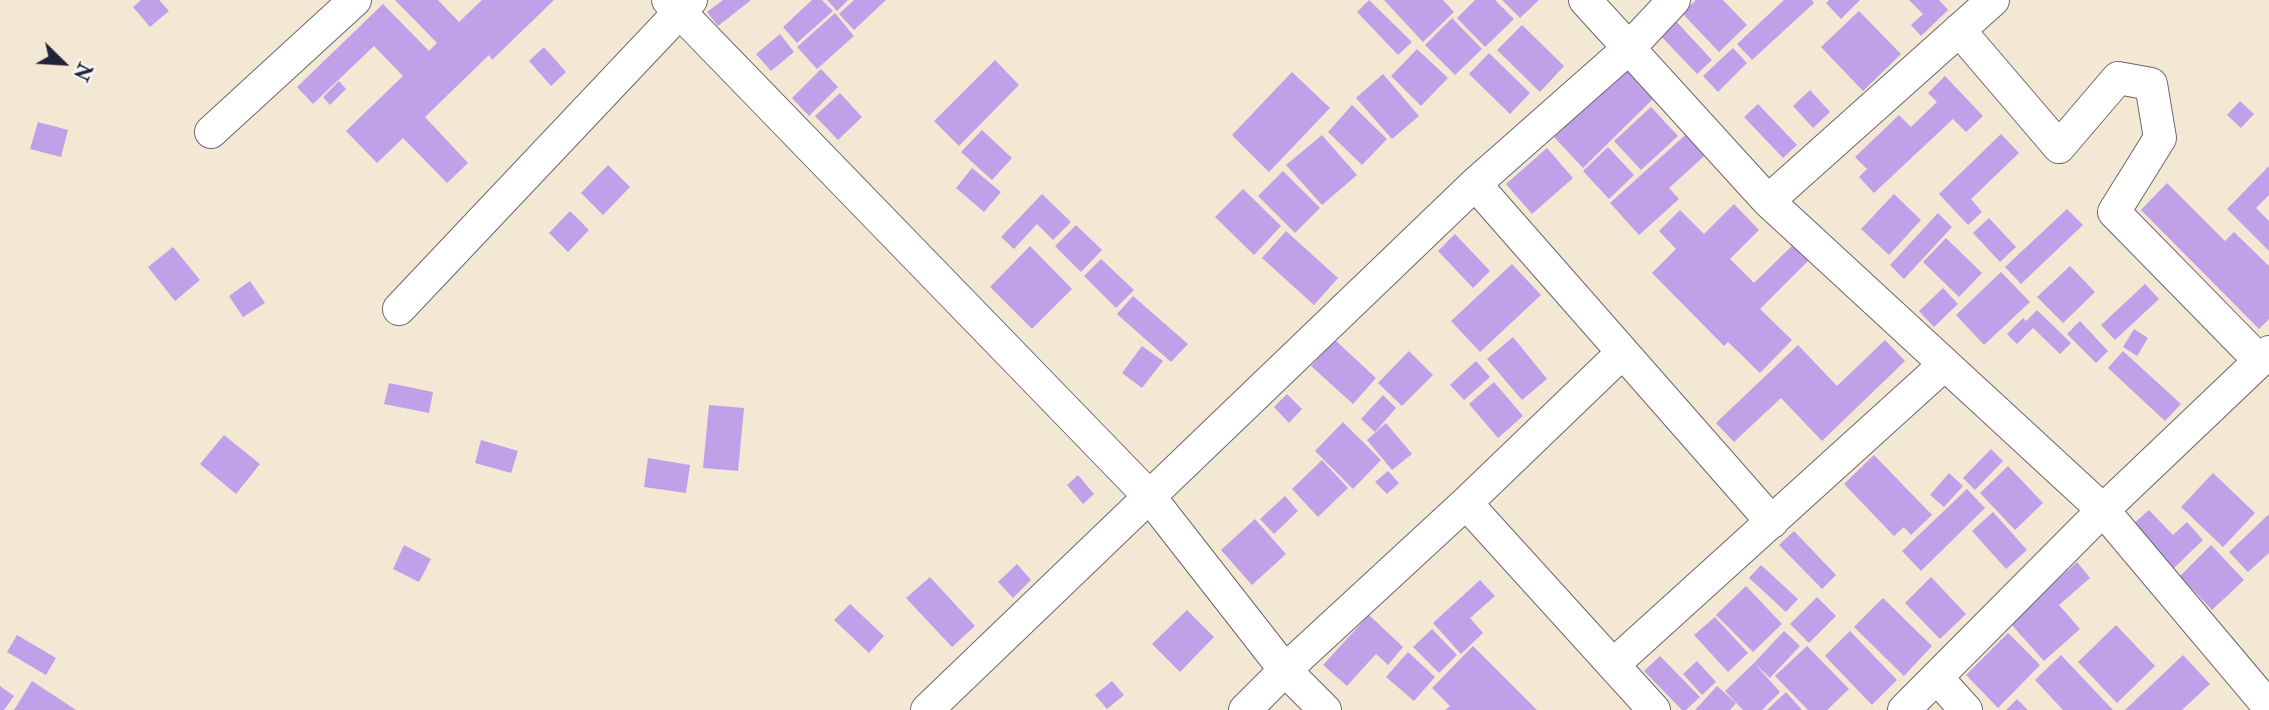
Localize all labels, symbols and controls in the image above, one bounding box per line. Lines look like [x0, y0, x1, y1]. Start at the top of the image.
north arrow [28, 28, 98, 98]
text: N [68, 59, 97, 84]

